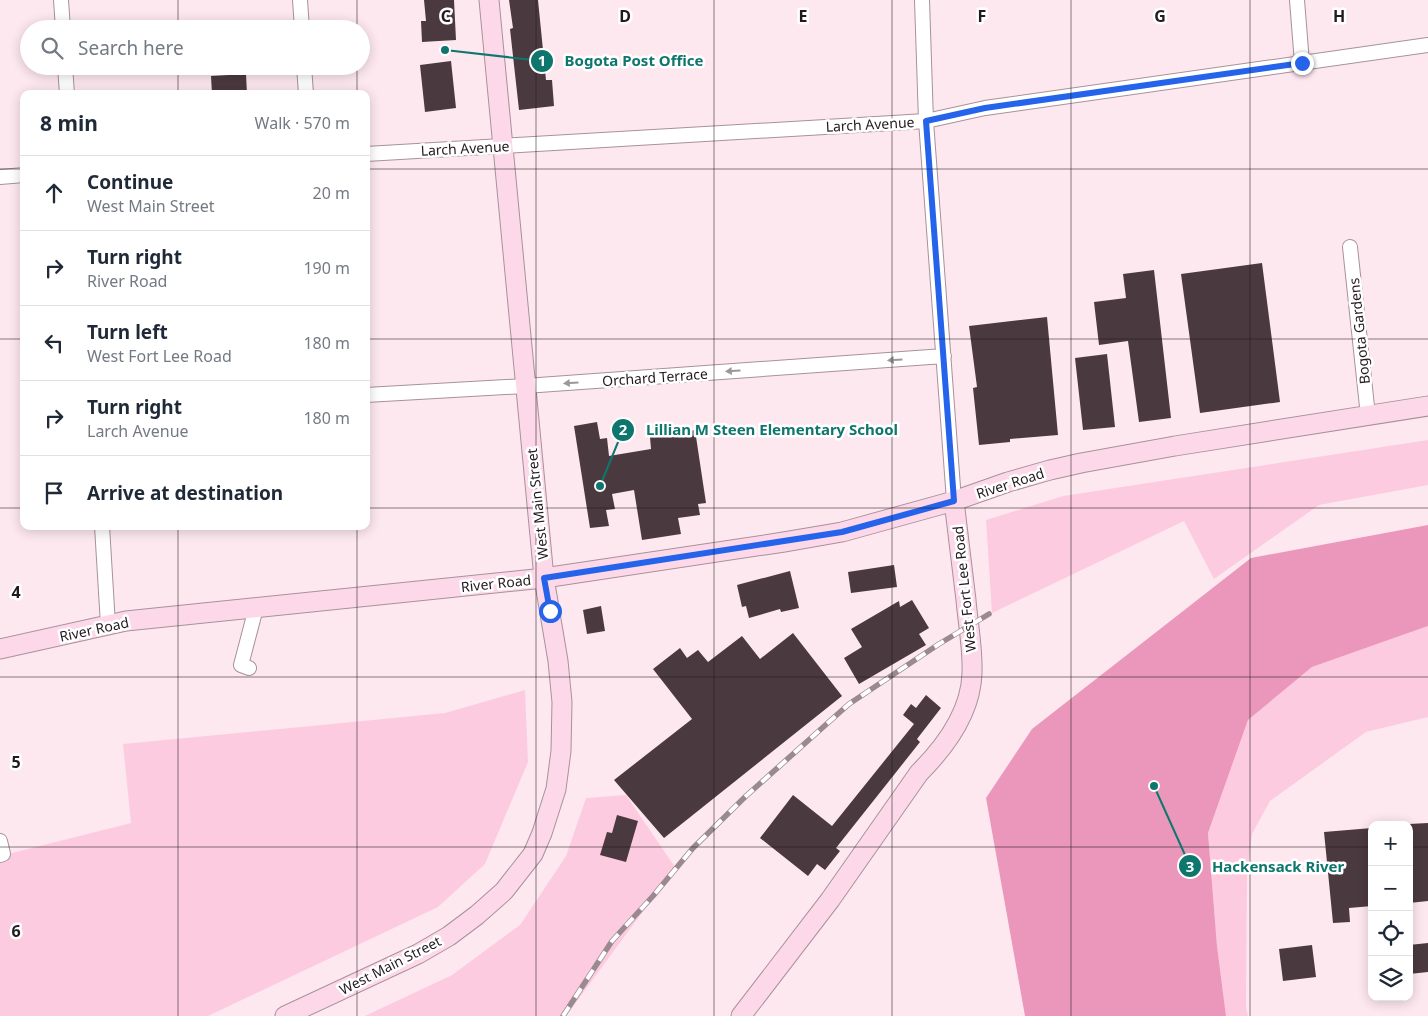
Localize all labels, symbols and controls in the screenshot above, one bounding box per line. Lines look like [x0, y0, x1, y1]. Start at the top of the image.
text: C [441, 5, 451, 27]
text: D [619, 5, 631, 27]
text: E [799, 5, 808, 27]
text: F [978, 5, 986, 27]
text: G [1154, 5, 1166, 27]
text: H [1333, 5, 1345, 27]
search box [20, 20, 370, 75]
icon: search [38, 34, 66, 62]
text: Search here [78, 35, 184, 61]
callout: Bogota Post Office [530, 46, 714, 76]
text: 1 [538, 50, 546, 70]
text: Bogota Post Office [565, 50, 703, 70]
route end [1291, 52, 1314, 75]
text: 8 min [40, 109, 98, 137]
text: Walk · 570 m [255, 112, 350, 134]
street label: Larch Avenue [825, 112, 915, 136]
street label: Larch Avenue [420, 136, 510, 160]
text: Continue [87, 169, 173, 195]
icon: ahead [40, 179, 68, 207]
text: 20 m [313, 182, 350, 204]
text: West Main Street [87, 195, 215, 217]
text: Turn right [87, 244, 182, 270]
icon: right [40, 254, 68, 282]
text: 190 m [303, 257, 350, 279]
text: River Road [87, 270, 167, 292]
street label: Bogota Gardens [1344, 277, 1374, 385]
text: Turn left [87, 319, 168, 345]
icon: left [40, 329, 68, 357]
text: 180 m [303, 332, 350, 354]
text: West Fort Lee Road [87, 345, 232, 367]
one-way arrow [887, 356, 903, 364]
street label: Orchard Terrace [602, 364, 709, 390]
one-way arrow [725, 368, 741, 376]
one-way arrow [563, 379, 579, 387]
text: Turn right [87, 394, 182, 420]
icon: right [40, 404, 68, 432]
text: 180 m [303, 407, 350, 429]
callout: Lillian M Steen Elementary School [611, 415, 908, 445]
text: 2 [619, 419, 628, 439]
text: Lillian M Steen Elementary School [646, 419, 898, 439]
text: Larch Avenue [87, 420, 189, 442]
street label: West Main Street [522, 448, 552, 560]
street label: River Road [974, 463, 1046, 503]
icon: arrive [40, 479, 68, 507]
text: Arrive at destination [87, 480, 283, 506]
street label: West Fort Lee Road [948, 525, 980, 653]
street label: River Road [460, 570, 532, 596]
text: 4 [11, 581, 21, 603]
route start [539, 600, 562, 623]
street label: River Road [58, 612, 130, 646]
text: 5 [11, 751, 21, 773]
map controls [1368, 821, 1413, 1001]
button: + [1368, 821, 1413, 866]
callout: Hackensack River [1177, 851, 1355, 881]
text: 3 [1186, 856, 1194, 876]
text: Hackensack River [1212, 856, 1344, 876]
button: − [1368, 866, 1413, 911]
button: locate [1368, 911, 1413, 956]
text: 6 [11, 920, 21, 942]
street label: West Main Street [336, 931, 444, 999]
button: layers [1368, 956, 1413, 1001]

